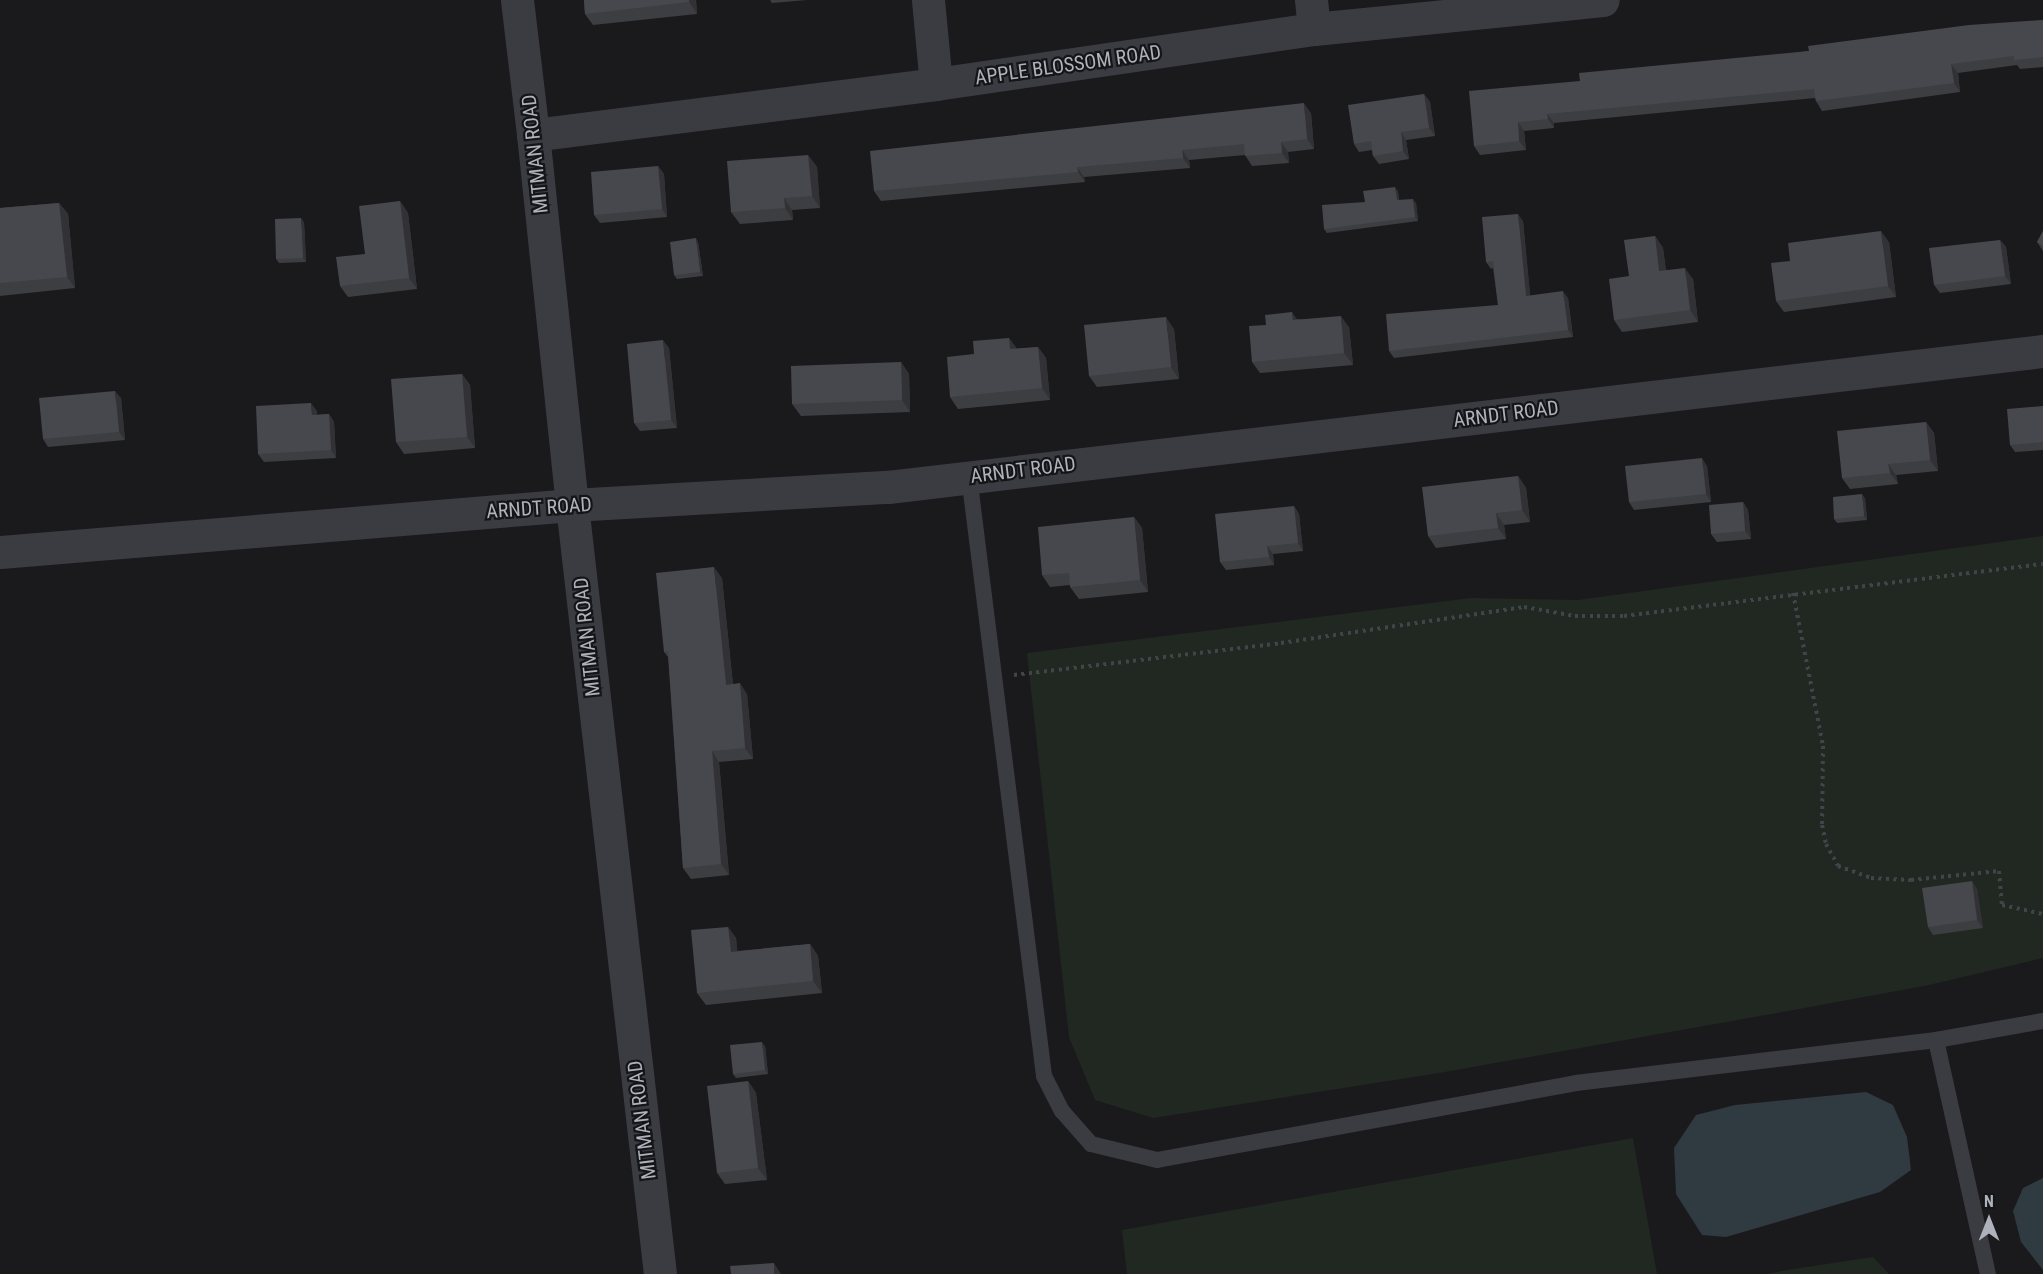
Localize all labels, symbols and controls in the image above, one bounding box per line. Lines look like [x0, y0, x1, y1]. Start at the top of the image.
street label: APPLE BLOSSOM ROAD [974, 40, 1162, 90]
street label: MITMAN ROAD [517, 93, 553, 215]
street label: ARNDT ROAD [1452, 396, 1560, 432]
street label: ARNDT ROAD [969, 452, 1077, 488]
street label: ARNDT ROAD [485, 492, 593, 524]
street label: MITMAN ROAD [569, 576, 605, 698]
street label: MITMAN ROAD [623, 1059, 661, 1181]
north arrow [1959, 1190, 2019, 1250]
text: N [1984, 1192, 1994, 1211]

